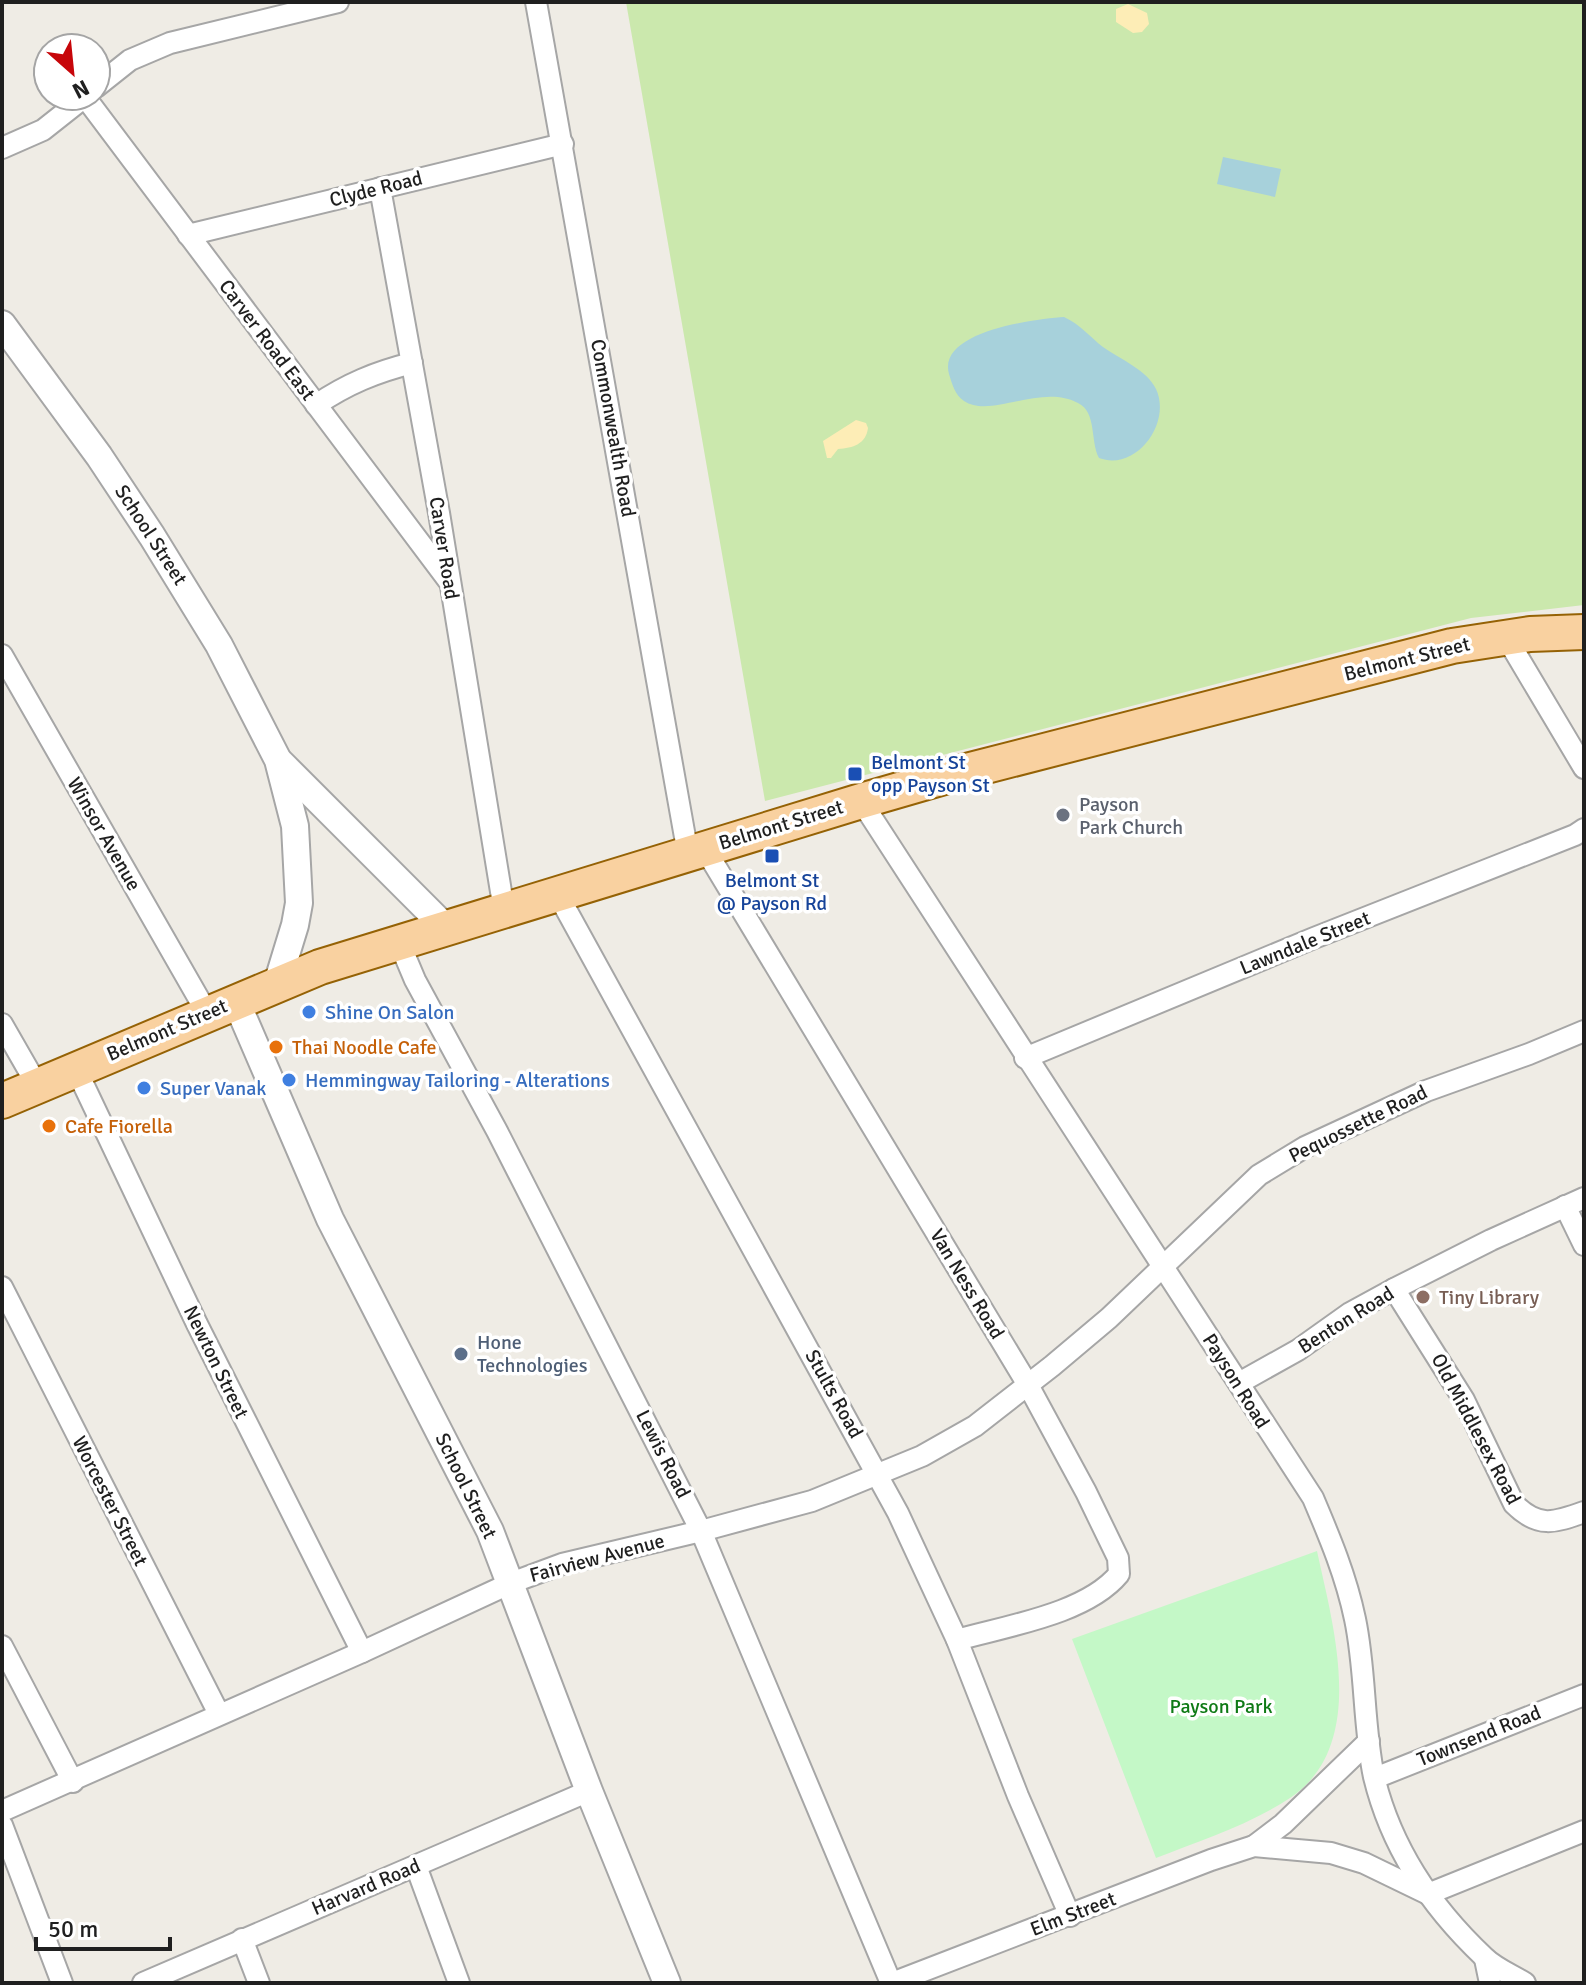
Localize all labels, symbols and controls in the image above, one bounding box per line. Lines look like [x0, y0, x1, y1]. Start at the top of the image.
north arrow [32, 32, 112, 112]
text: N [68, 74, 94, 105]
street label: Clyde Road [327, 165, 425, 213]
street label: Carver Road East [213, 275, 321, 405]
street label: Commonwealth Road [585, 337, 641, 519]
street label: School Street [109, 480, 193, 590]
street label: Carver Road [424, 495, 464, 601]
street label: Belmont Street [1342, 631, 1472, 687]
place label: Belmont St opp Payson St [871, 750, 990, 798]
marker: Belmont St opp Payson St [846, 765, 864, 783]
street label: Winsor Avenue [61, 773, 147, 895]
place label: Payson Park Church [1079, 792, 1183, 840]
street label: Belmont Street [716, 794, 846, 856]
marker: Payson Park Church [1054, 806, 1072, 824]
marker: Belmont St @ Payson Rd [763, 847, 781, 865]
place label: Belmont St @ Payson Rd [717, 868, 827, 916]
street label: Lawndale Street [1236, 905, 1374, 981]
street label: Belmont Street [103, 993, 231, 1067]
place label: Shine On Salon [325, 1000, 454, 1025]
marker: Shine On Salon [300, 1003, 318, 1021]
place label: Thai Noodle Cafe [292, 1035, 436, 1060]
marker: Thai Noodle Cafe [267, 1038, 285, 1056]
place label: Hemmingway Tailoring - Alterations [305, 1068, 610, 1093]
marker: Hemmingway Tailoring - Alterations [280, 1071, 298, 1089]
place label: Super Vanak [160, 1076, 266, 1101]
marker: Super Vanak [135, 1079, 153, 1097]
street label: Pequossette Road [1285, 1080, 1431, 1168]
place label: Cafe Fiorella [65, 1114, 173, 1139]
marker: Cafe Fiorella [40, 1117, 58, 1135]
street label: Van Ness Road [924, 1224, 1010, 1344]
street label: Benton Road [1293, 1281, 1399, 1359]
place label: Tiny Library [1439, 1285, 1540, 1310]
marker: Tiny Library [1414, 1288, 1432, 1306]
street label: Newton Street [178, 1301, 254, 1423]
street label: Payson Road [1197, 1329, 1275, 1433]
place label: Hone Technologies [477, 1330, 588, 1378]
marker: Hone Technologies [452, 1345, 470, 1363]
street label: Stults Road [799, 1345, 869, 1443]
street label: Old Middlesex Road [1426, 1349, 1526, 1509]
street label: Lewis Road [630, 1406, 696, 1502]
street label: School Street [430, 1429, 502, 1543]
street label: Worcester Street [67, 1432, 153, 1570]
street label: Fairview Avenue [527, 1528, 667, 1588]
park label: Payson Park [1169, 1694, 1273, 1719]
street label: Townsend Road [1413, 1700, 1545, 1772]
street label: Harvard Road [308, 1853, 424, 1921]
street label: Elm Street [1027, 1886, 1119, 1942]
scale bar [36, 1901, 170, 1951]
text: 50 m [48, 1914, 98, 1944]

